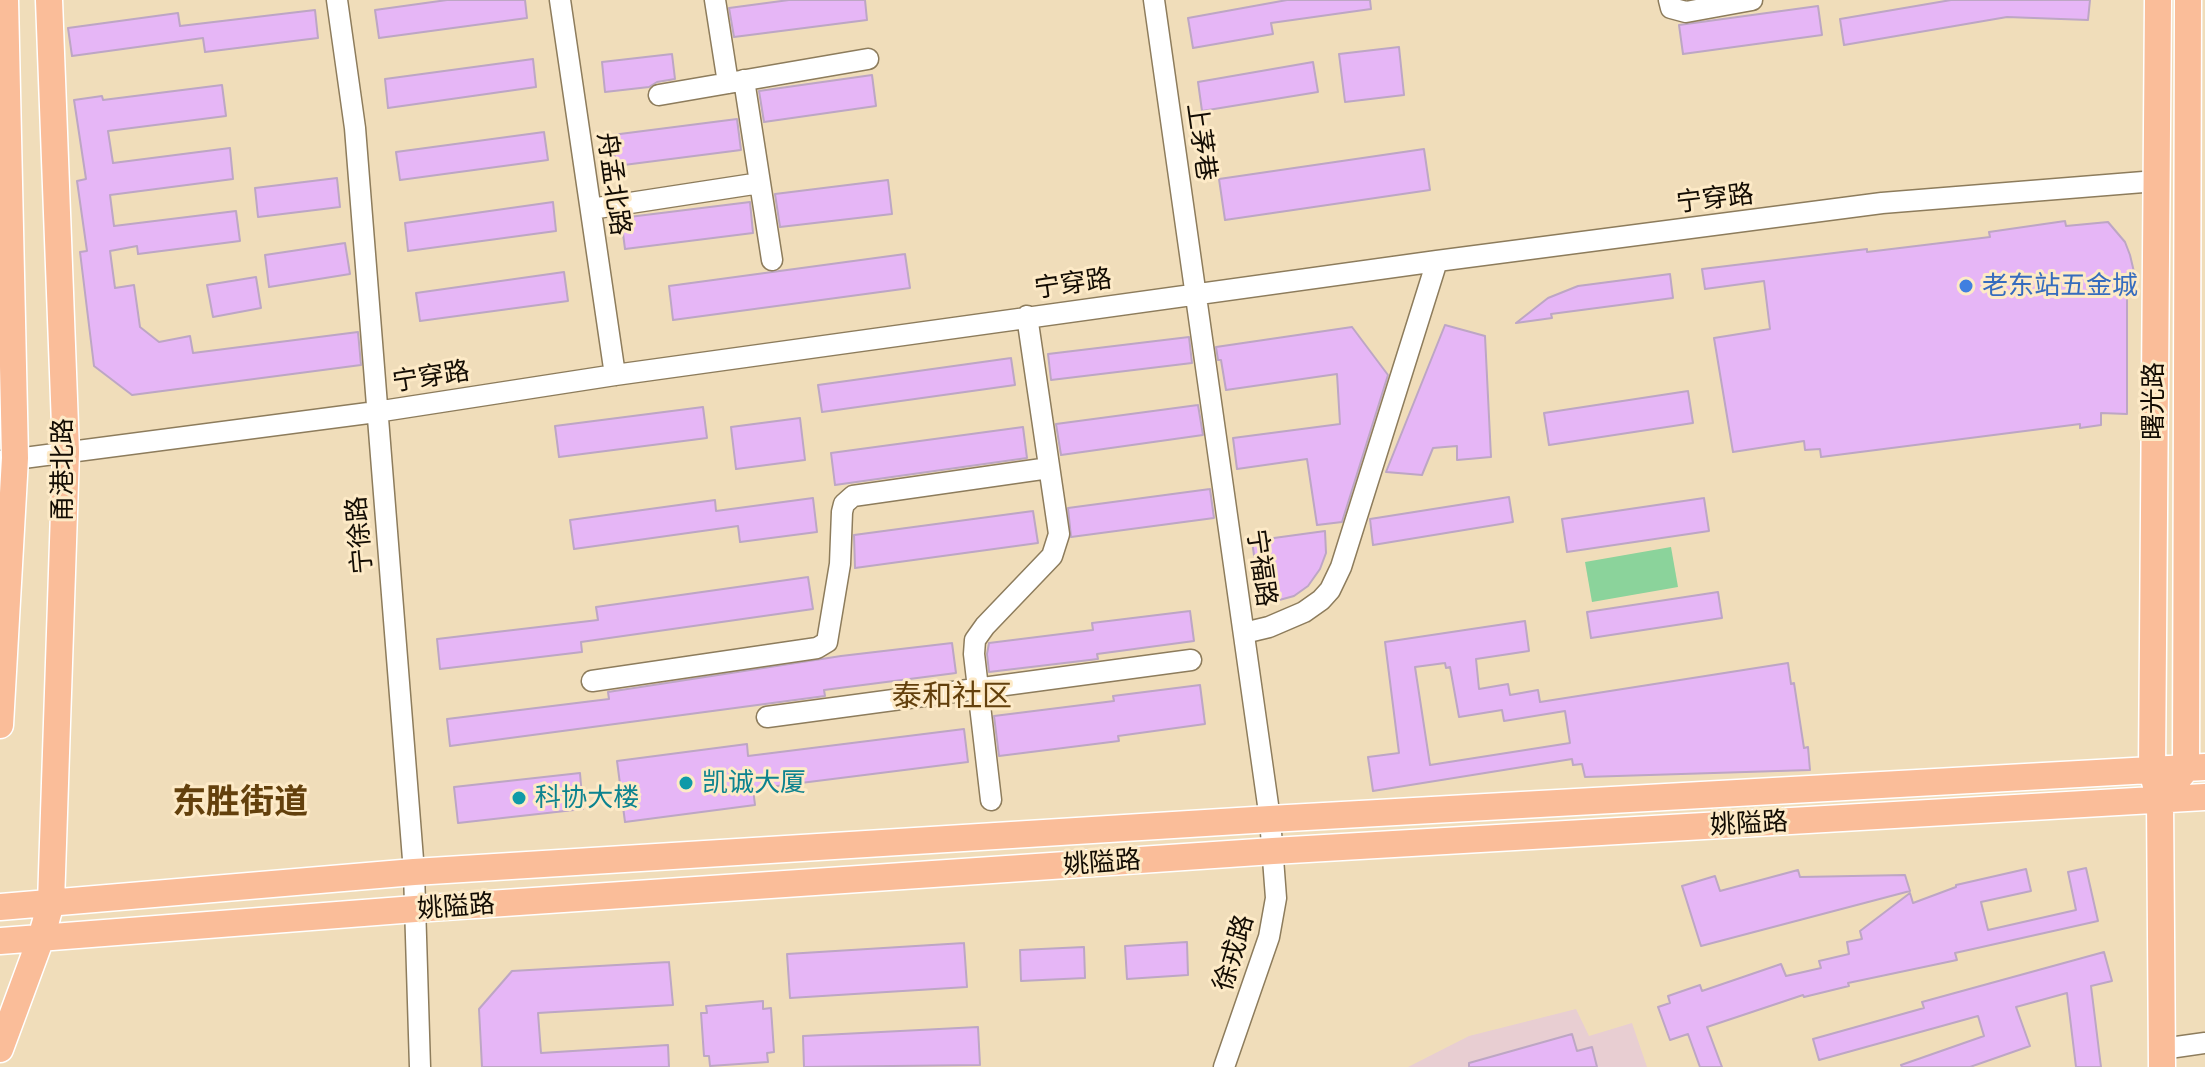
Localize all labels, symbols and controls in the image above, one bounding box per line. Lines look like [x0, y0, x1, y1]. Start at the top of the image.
street label: 上茅巷 [1180, 101, 1222, 183]
street label: 舟孟北路 [590, 130, 636, 238]
street label: 宁穿路 [1674, 179, 1756, 219]
street label: 宁穿路 [1032, 263, 1114, 305]
place label: 老东站五金城 [1982, 270, 2138, 302]
marker: 老东站五金城 [1957, 277, 1975, 295]
street label: 宁穿路 [390, 355, 472, 399]
street label: 曙光路 [2138, 362, 2170, 440]
street label: 甬港北路 [47, 418, 79, 522]
street label: 宁徐路 [341, 495, 379, 575]
street label: 宁福路 [1240, 527, 1282, 609]
district label: 泰和社区 [892, 679, 1012, 715]
place label: 凯诚大厦 [702, 767, 806, 799]
marker: 凯诚大厦 [677, 774, 695, 792]
place label: 科协大楼 [535, 782, 639, 814]
district label: 东胜街道 [172, 783, 308, 823]
marker: 科协大楼 [510, 789, 528, 807]
street label: 姚隘路 [1709, 806, 1789, 842]
street label: 姚隘路 [1062, 845, 1142, 881]
street label: 姚隘路 [416, 889, 496, 925]
street label: 徐戎路 [1208, 911, 1260, 995]

